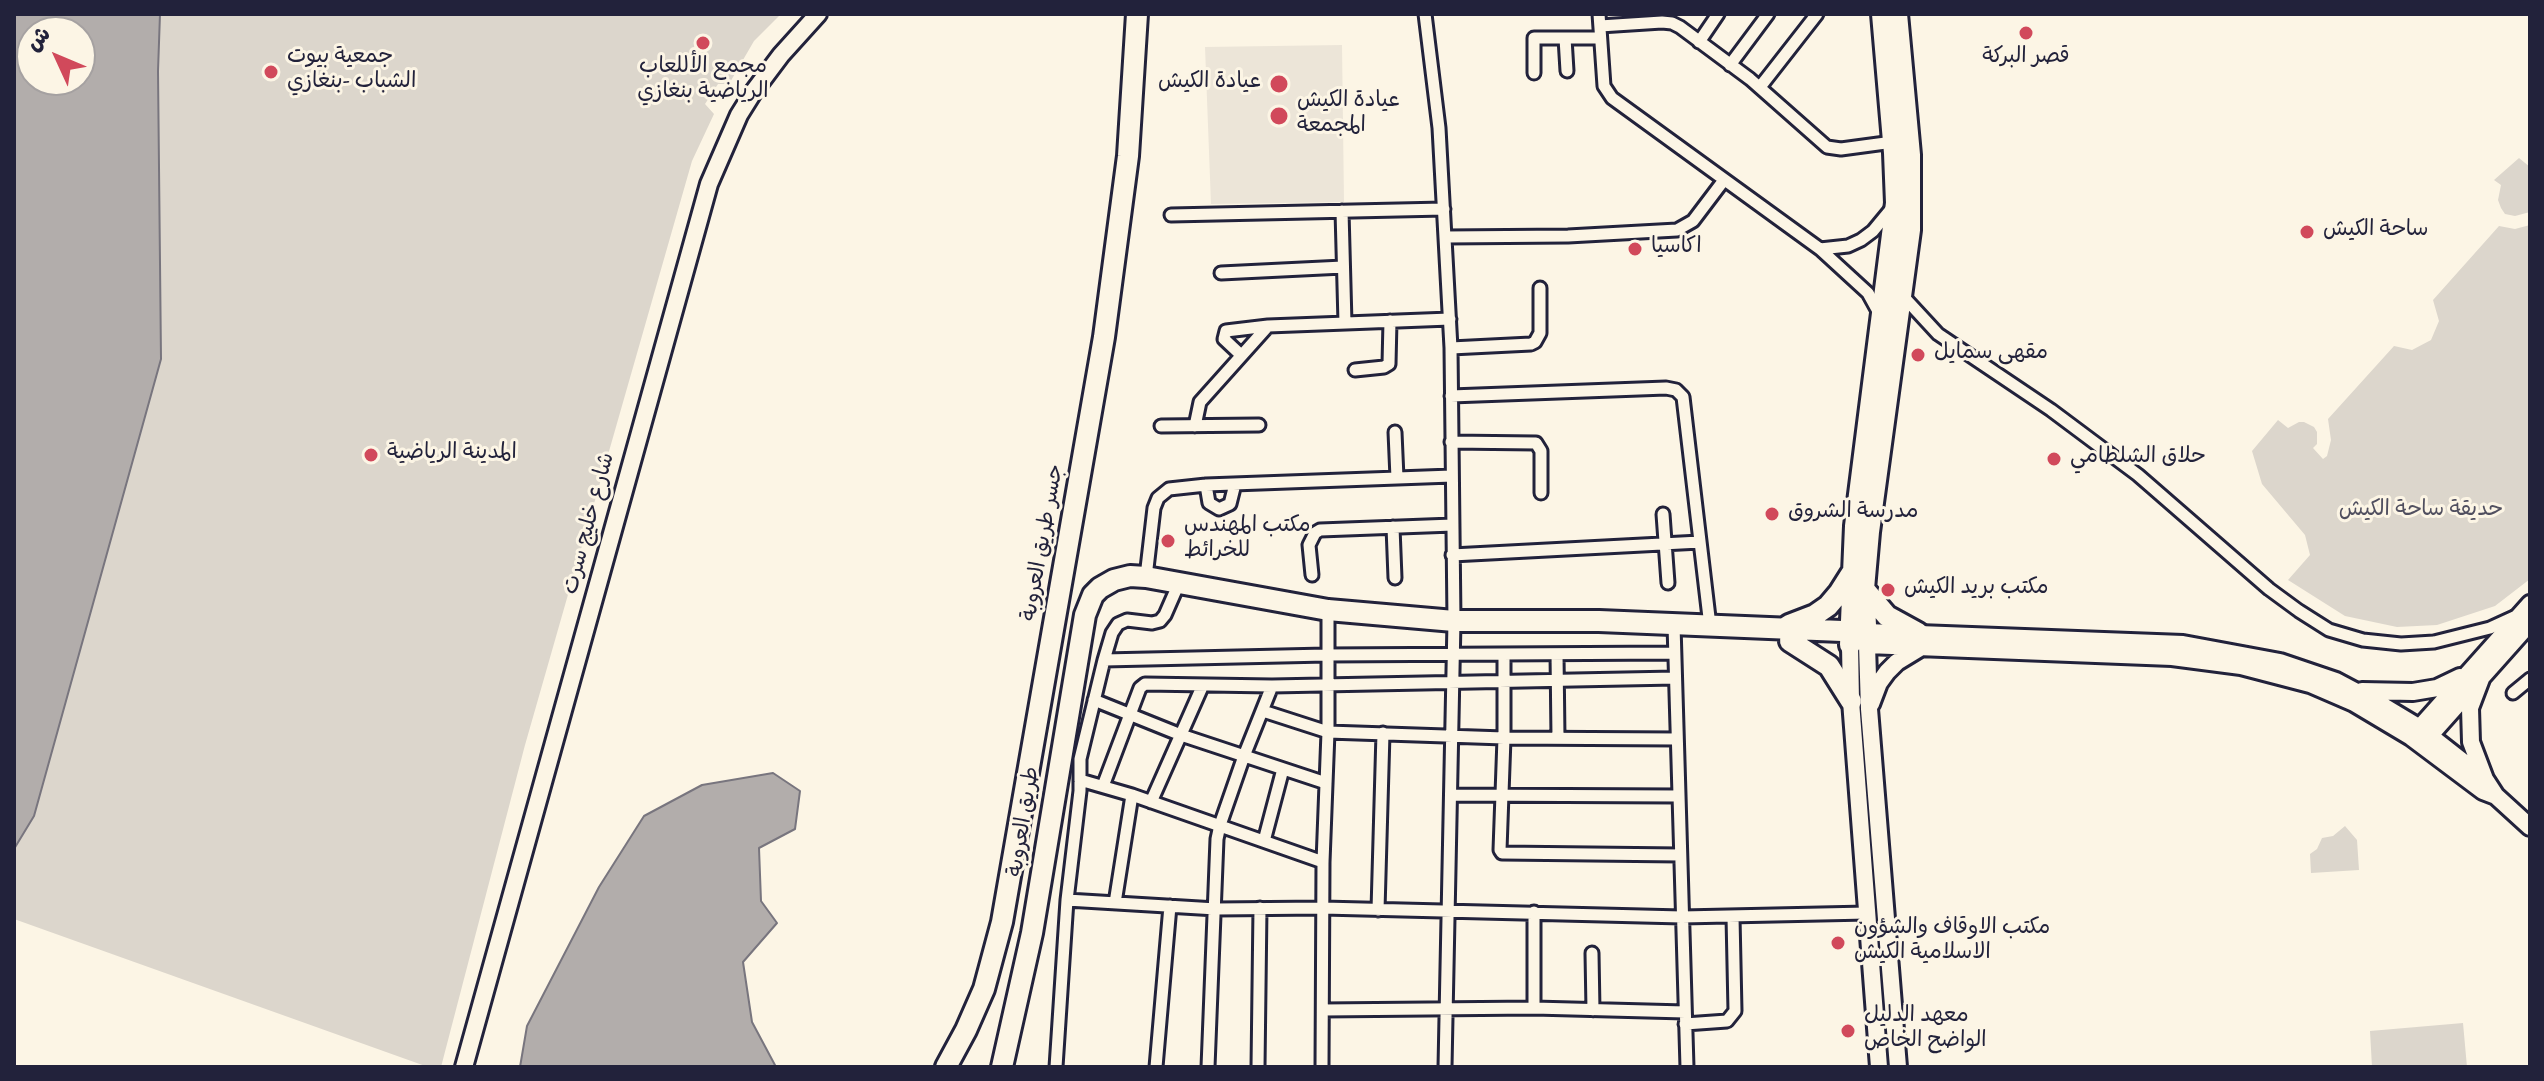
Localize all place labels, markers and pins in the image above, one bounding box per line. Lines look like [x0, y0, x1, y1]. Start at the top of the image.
marker: قصر البركة [2017, 24, 2035, 42]
marker: مجمع الأللعاب الرياضية بنغازي [694, 34, 712, 52]
place label: جمعية بيوت الشباب -بنغازي [287, 46, 416, 98]
place label: قصر البركة [1982, 46, 2070, 72]
place label: مجمع الأللعاب الرياضية بنغازي [637, 56, 769, 108]
marker: جمعية بيوت الشباب -بنغازي [262, 63, 280, 81]
place label: عيادة الكيش [1158, 71, 1261, 97]
marker: عيادة الكيش [1268, 73, 1290, 95]
place label: عيادة الكيش المجمعة [1297, 90, 1400, 142]
marker: عيادة الكيش المجمعة [1268, 105, 1290, 127]
place label: ساحة الكيش [2323, 219, 2429, 245]
marker: ساحة الكيش [2298, 223, 2316, 241]
place label: اكاسيا [1651, 236, 1702, 262]
marker: اكاسيا [1626, 240, 1644, 258]
place label: مقهى سمايل [1934, 342, 2048, 368]
marker: مقهى سمايل [1909, 346, 1927, 364]
place label: المدينة الرياضية [387, 442, 517, 468]
marker: المدينة الرياضية [362, 446, 380, 464]
place label: حلاق الشلطامي [2070, 446, 2206, 472]
marker: حلاق الشلطامي [2045, 450, 2063, 468]
place label: مدرسة الشروق [1788, 501, 1918, 527]
marker: مدرسة الشروق [1763, 505, 1781, 523]
place label: مكتب المهندس للخرائط [1184, 515, 1310, 566]
marker: مكتب المهندس للخرائط [1159, 532, 1177, 550]
place label: مكتب بريد الكيش [1904, 577, 2049, 603]
marker: مكتب بريد الكيش [1879, 581, 1897, 599]
place label: مكتب الاوقاف والشؤون الاسلامية الكيش [1854, 917, 2050, 968]
marker: مكتب الاوقاف والشؤون الاسلامية الكيش [1829, 934, 1847, 952]
place label: معهد الدليل الواضح الخاص [1864, 1005, 1987, 1056]
marker: معهد الدليل الواضح الخاص [1839, 1022, 1857, 1040]

